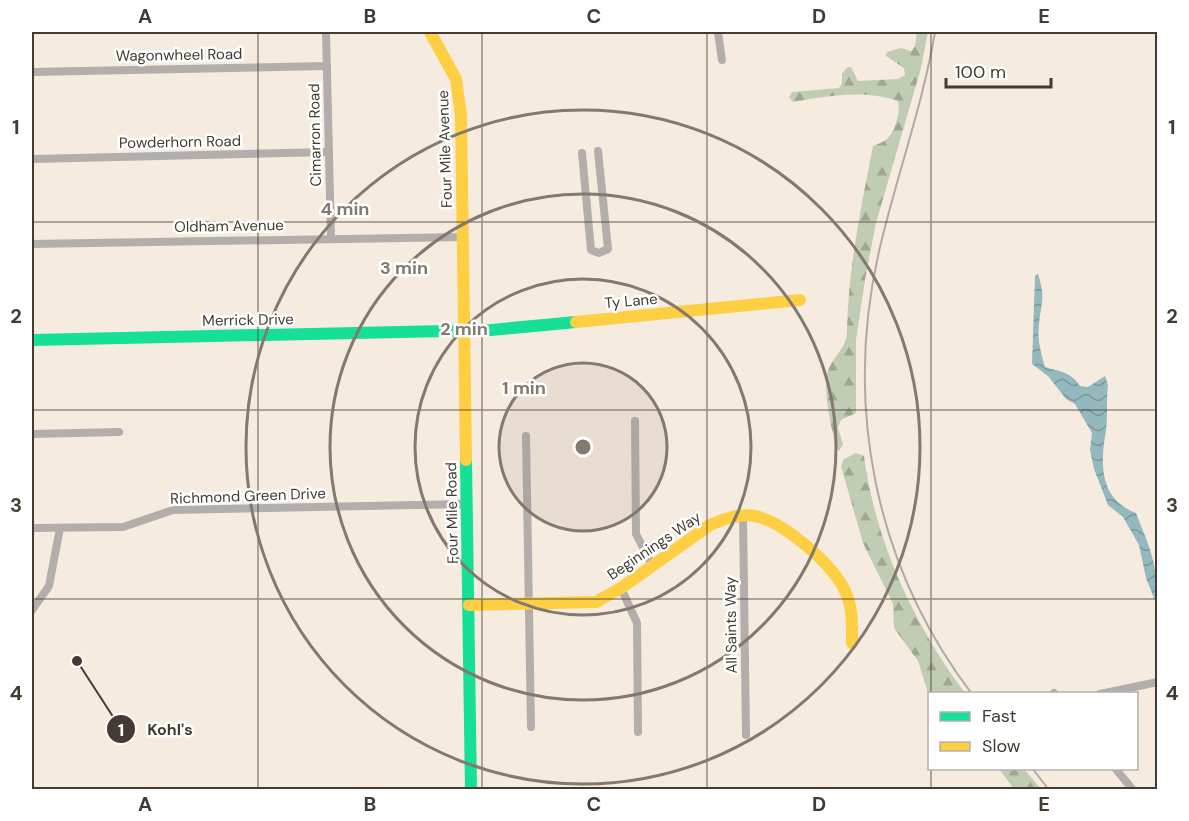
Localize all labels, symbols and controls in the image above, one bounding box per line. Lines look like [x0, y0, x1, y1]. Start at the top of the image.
text: A [138, 3, 152, 29]
text: B [364, 3, 376, 29]
text: C [587, 3, 601, 29]
text: D [812, 3, 826, 29]
text: E [1038, 3, 1050, 29]
street label: Wagonwheel Road [115, 44, 243, 66]
scale bar [946, 51, 1051, 89]
text: 100 m [955, 60, 1006, 84]
street label: Cimarron Road [304, 83, 326, 187]
street label: Four Mile Avenue [433, 90, 457, 208]
text: 1 [12, 114, 20, 140]
text: 1 [1168, 114, 1176, 140]
street label: Powderhorn Road [119, 131, 241, 153]
text: 4 min [321, 197, 369, 221]
street label: Oldham Avenue [174, 215, 284, 237]
text: 3 min [380, 256, 428, 280]
street label: Ty Lane [604, 289, 658, 313]
text: 2 [10, 303, 22, 329]
text: 2 [1166, 303, 1178, 329]
street label: Merrick Drive [202, 309, 294, 331]
text: 2 min [440, 317, 488, 341]
text: 1 min [502, 376, 546, 400]
centre of rings [573, 437, 593, 457]
street label: Four Mile Road [441, 462, 463, 564]
street label: Richmond Green Drive [170, 483, 326, 509]
text: 3 [10, 492, 22, 518]
text: 3 [1166, 492, 1178, 518]
street label: Beginnings Way [603, 507, 705, 585]
street label: All Saints Way [720, 576, 742, 674]
text: 4 [10, 680, 23, 706]
text: 4 [1166, 680, 1179, 706]
legend [928, 692, 1138, 770]
text: Fast [982, 704, 1017, 728]
callout: Kohl's [106, 712, 205, 746]
text: 1 [118, 718, 124, 742]
text: Kohl's [147, 719, 193, 740]
text: Slow [982, 734, 1021, 758]
text: A [138, 791, 152, 817]
text: B [364, 791, 376, 817]
text: C [587, 791, 601, 817]
text: D [812, 791, 826, 817]
text: E [1038, 791, 1050, 817]

